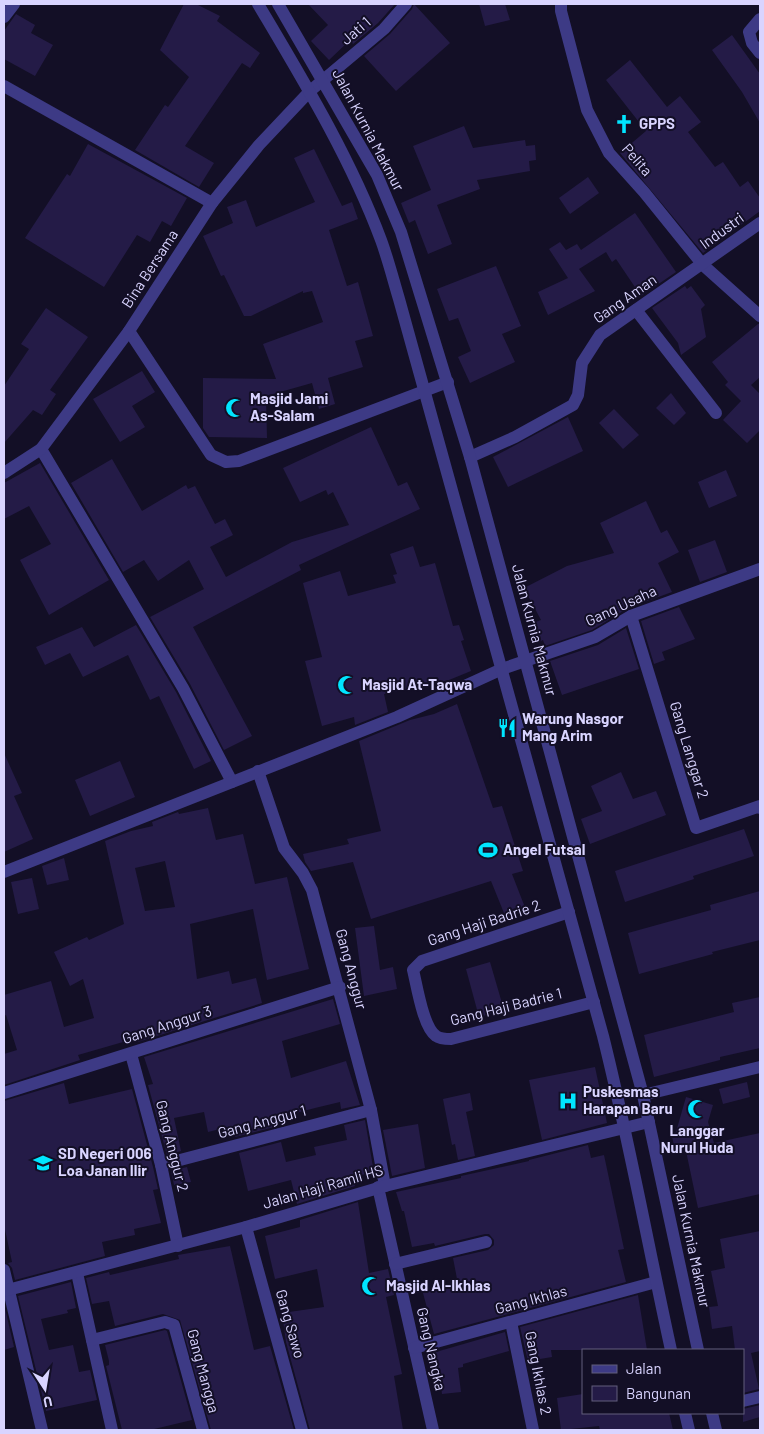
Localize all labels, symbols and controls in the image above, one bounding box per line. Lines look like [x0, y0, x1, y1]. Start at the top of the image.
street label: Jati 1 [337, 12, 374, 48]
street label: Jalan Kurnia Makmur [329, 65, 409, 194]
church icon: GPPS [613, 113, 635, 135]
place label: GPPS [639, 114, 675, 132]
street label: Pelita [619, 139, 657, 179]
street label: Industri [696, 208, 747, 252]
street label: Bina Bersama [117, 226, 181, 311]
street label: Gang Aman [589, 270, 660, 327]
place label: Masjid Jami As-Salam [250, 389, 328, 424]
mosque icon: Masjid Jami As-Salam [224, 397, 246, 419]
street label: Jalan Kurnia Makmur [509, 562, 561, 698]
street label: Gang Usaha [582, 581, 659, 629]
mosque icon: Masjid At-Taqwa [336, 674, 358, 696]
place label: Masjid At-Taqwa [362, 675, 472, 693]
street label: Gang Langgar 2 [667, 699, 713, 800]
place label: Warung Nasgor Mang Arim [522, 709, 624, 744]
restaurant icon: Warung Nasgor Mang Arim [496, 717, 518, 739]
sports icon: Angel Futsal [477, 839, 499, 861]
place label: Angel Futsal [503, 840, 585, 858]
street label: Gang Haji Badrie 2 [425, 895, 542, 949]
street label: Gang Anggur [333, 927, 371, 1011]
street label: Gang Haji Badrie 1 [448, 983, 564, 1029]
street label: Gang Anggur 3 [120, 1001, 214, 1047]
place label: Puskesmas Harapan Baru [583, 1082, 673, 1117]
hospital icon: Puskesmas Harapan Baru [557, 1090, 579, 1112]
street label: Gang Anggur 2 [153, 1098, 193, 1193]
mosque icon: Langgar Nurul Huda [686, 1098, 708, 1120]
street label: Gang Anggur 1 [216, 1101, 308, 1141]
place label: Langgar Nurul Huda [661, 1121, 733, 1156]
place label: SD Negeri 006 Loa Janan Ilir [58, 1144, 152, 1179]
school or university icon: SD Negeri 006 Loa Janan Ilir [32, 1152, 54, 1174]
street label: Jalan Haji Ramli HS [260, 1160, 385, 1212]
street label: Jalan Kurnia Makmur [669, 1173, 715, 1309]
mosque icon: Masjid Al-Ikhlas [360, 1275, 382, 1297]
place label: Masjid Al-Ikhlas [386, 1276, 491, 1294]
street label: Gang Ikhlas [493, 1281, 569, 1317]
street label: Gang Sawo [273, 1287, 309, 1360]
street label: Gang Nangka [414, 1305, 450, 1392]
street label: Gang Mangga [184, 1327, 224, 1415]
street label: Gang Ikhlas 2 [522, 1330, 556, 1416]
legend [582, 1349, 744, 1414]
text: Jalan [626, 1359, 662, 1377]
north arrow [20, 1364, 70, 1414]
text: Bangunan [626, 1384, 691, 1402]
text: U [42, 1393, 54, 1411]

